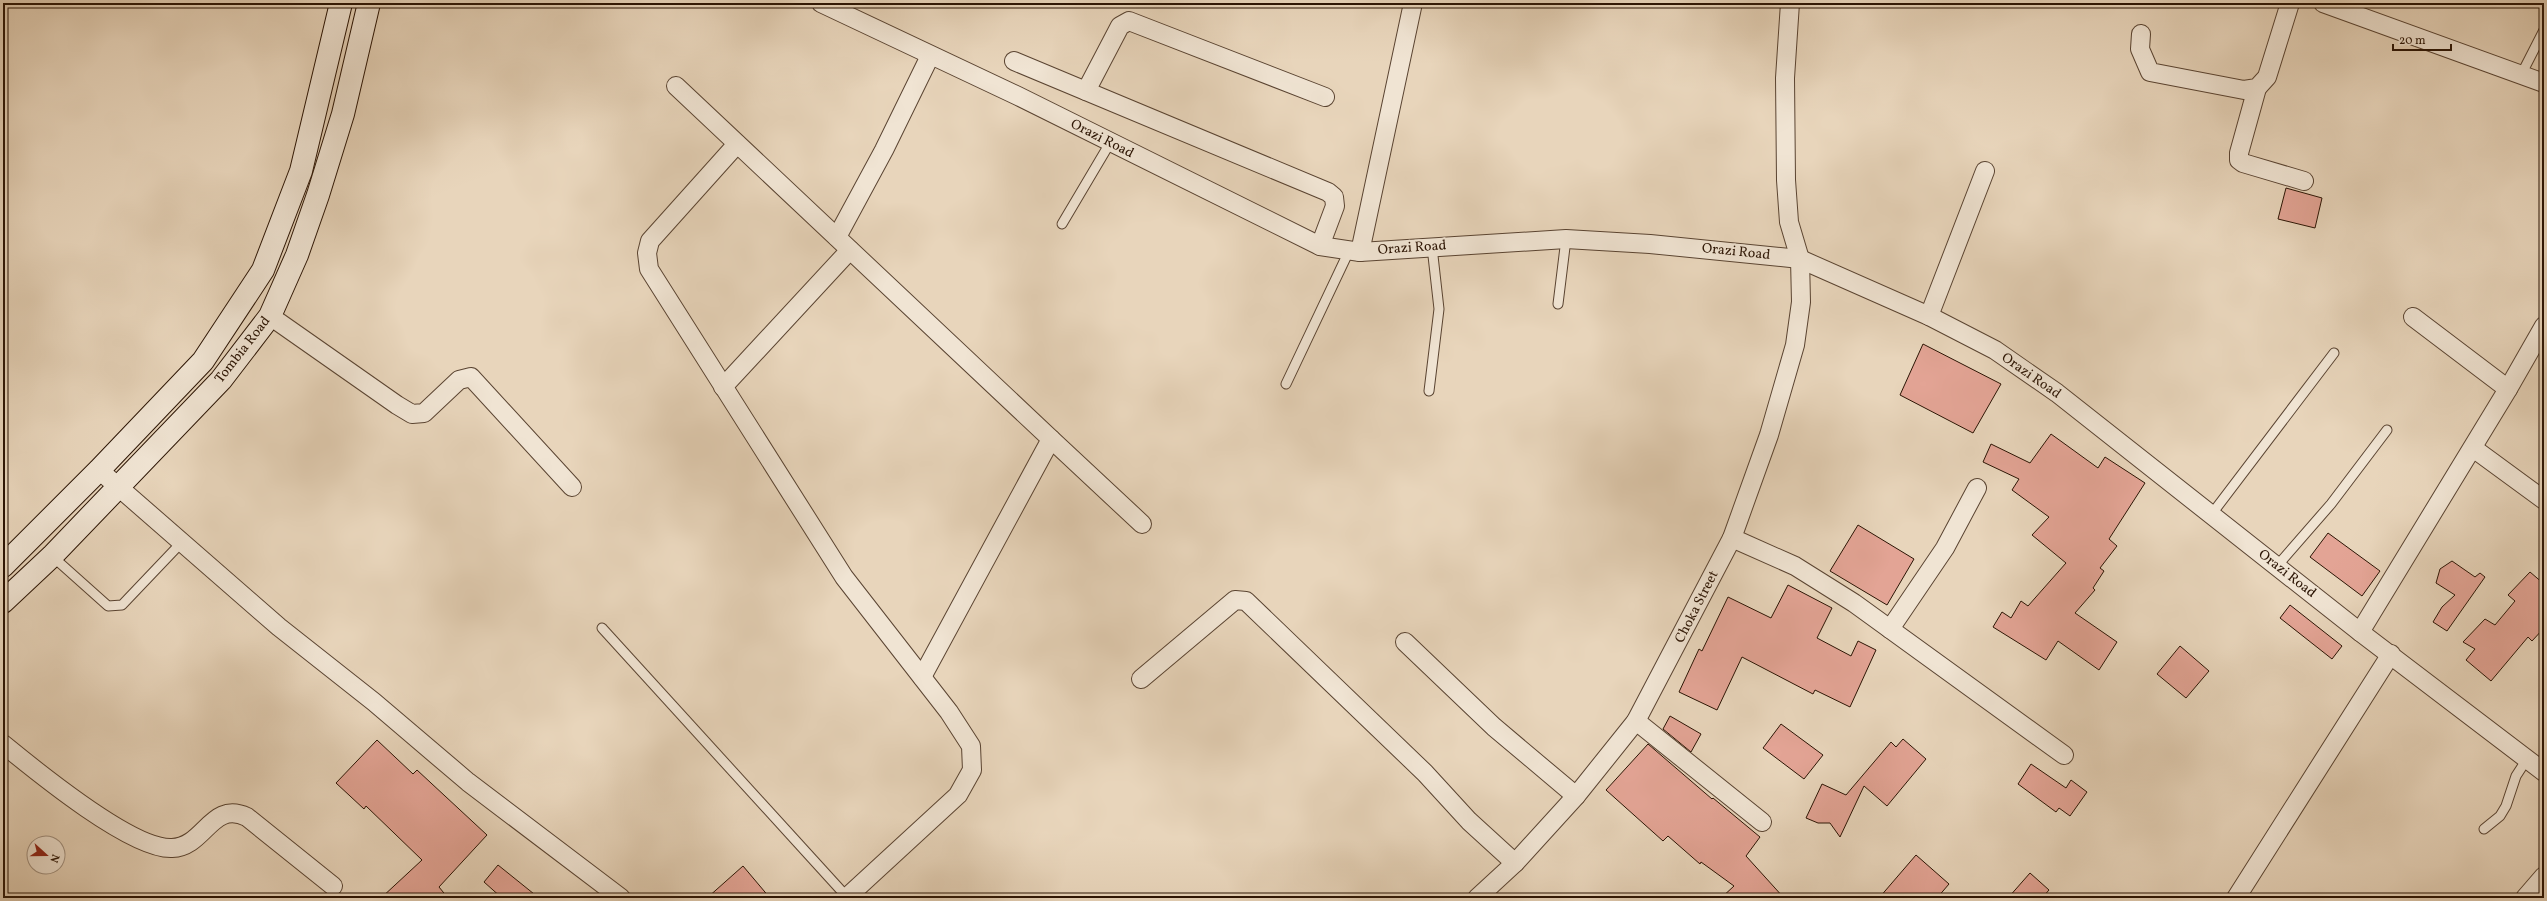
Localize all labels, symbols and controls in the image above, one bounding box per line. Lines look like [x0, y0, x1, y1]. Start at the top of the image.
scale bar [2393, 26, 2451, 52]
text: 20 m [2399, 33, 2426, 49]
street label: Orazi Road [1067, 115, 1137, 163]
street label: Orazi Road [1377, 236, 1447, 260]
street label: Orazi Road [1701, 239, 1771, 265]
street label: Tombia Road [211, 312, 275, 387]
street label: Orazi Road [1997, 349, 2065, 404]
street label: Orazi Road [2254, 545, 2320, 603]
street label: Choka Street [1671, 567, 1723, 646]
north arrow [26, 835, 66, 875]
text: N [46, 852, 62, 864]

